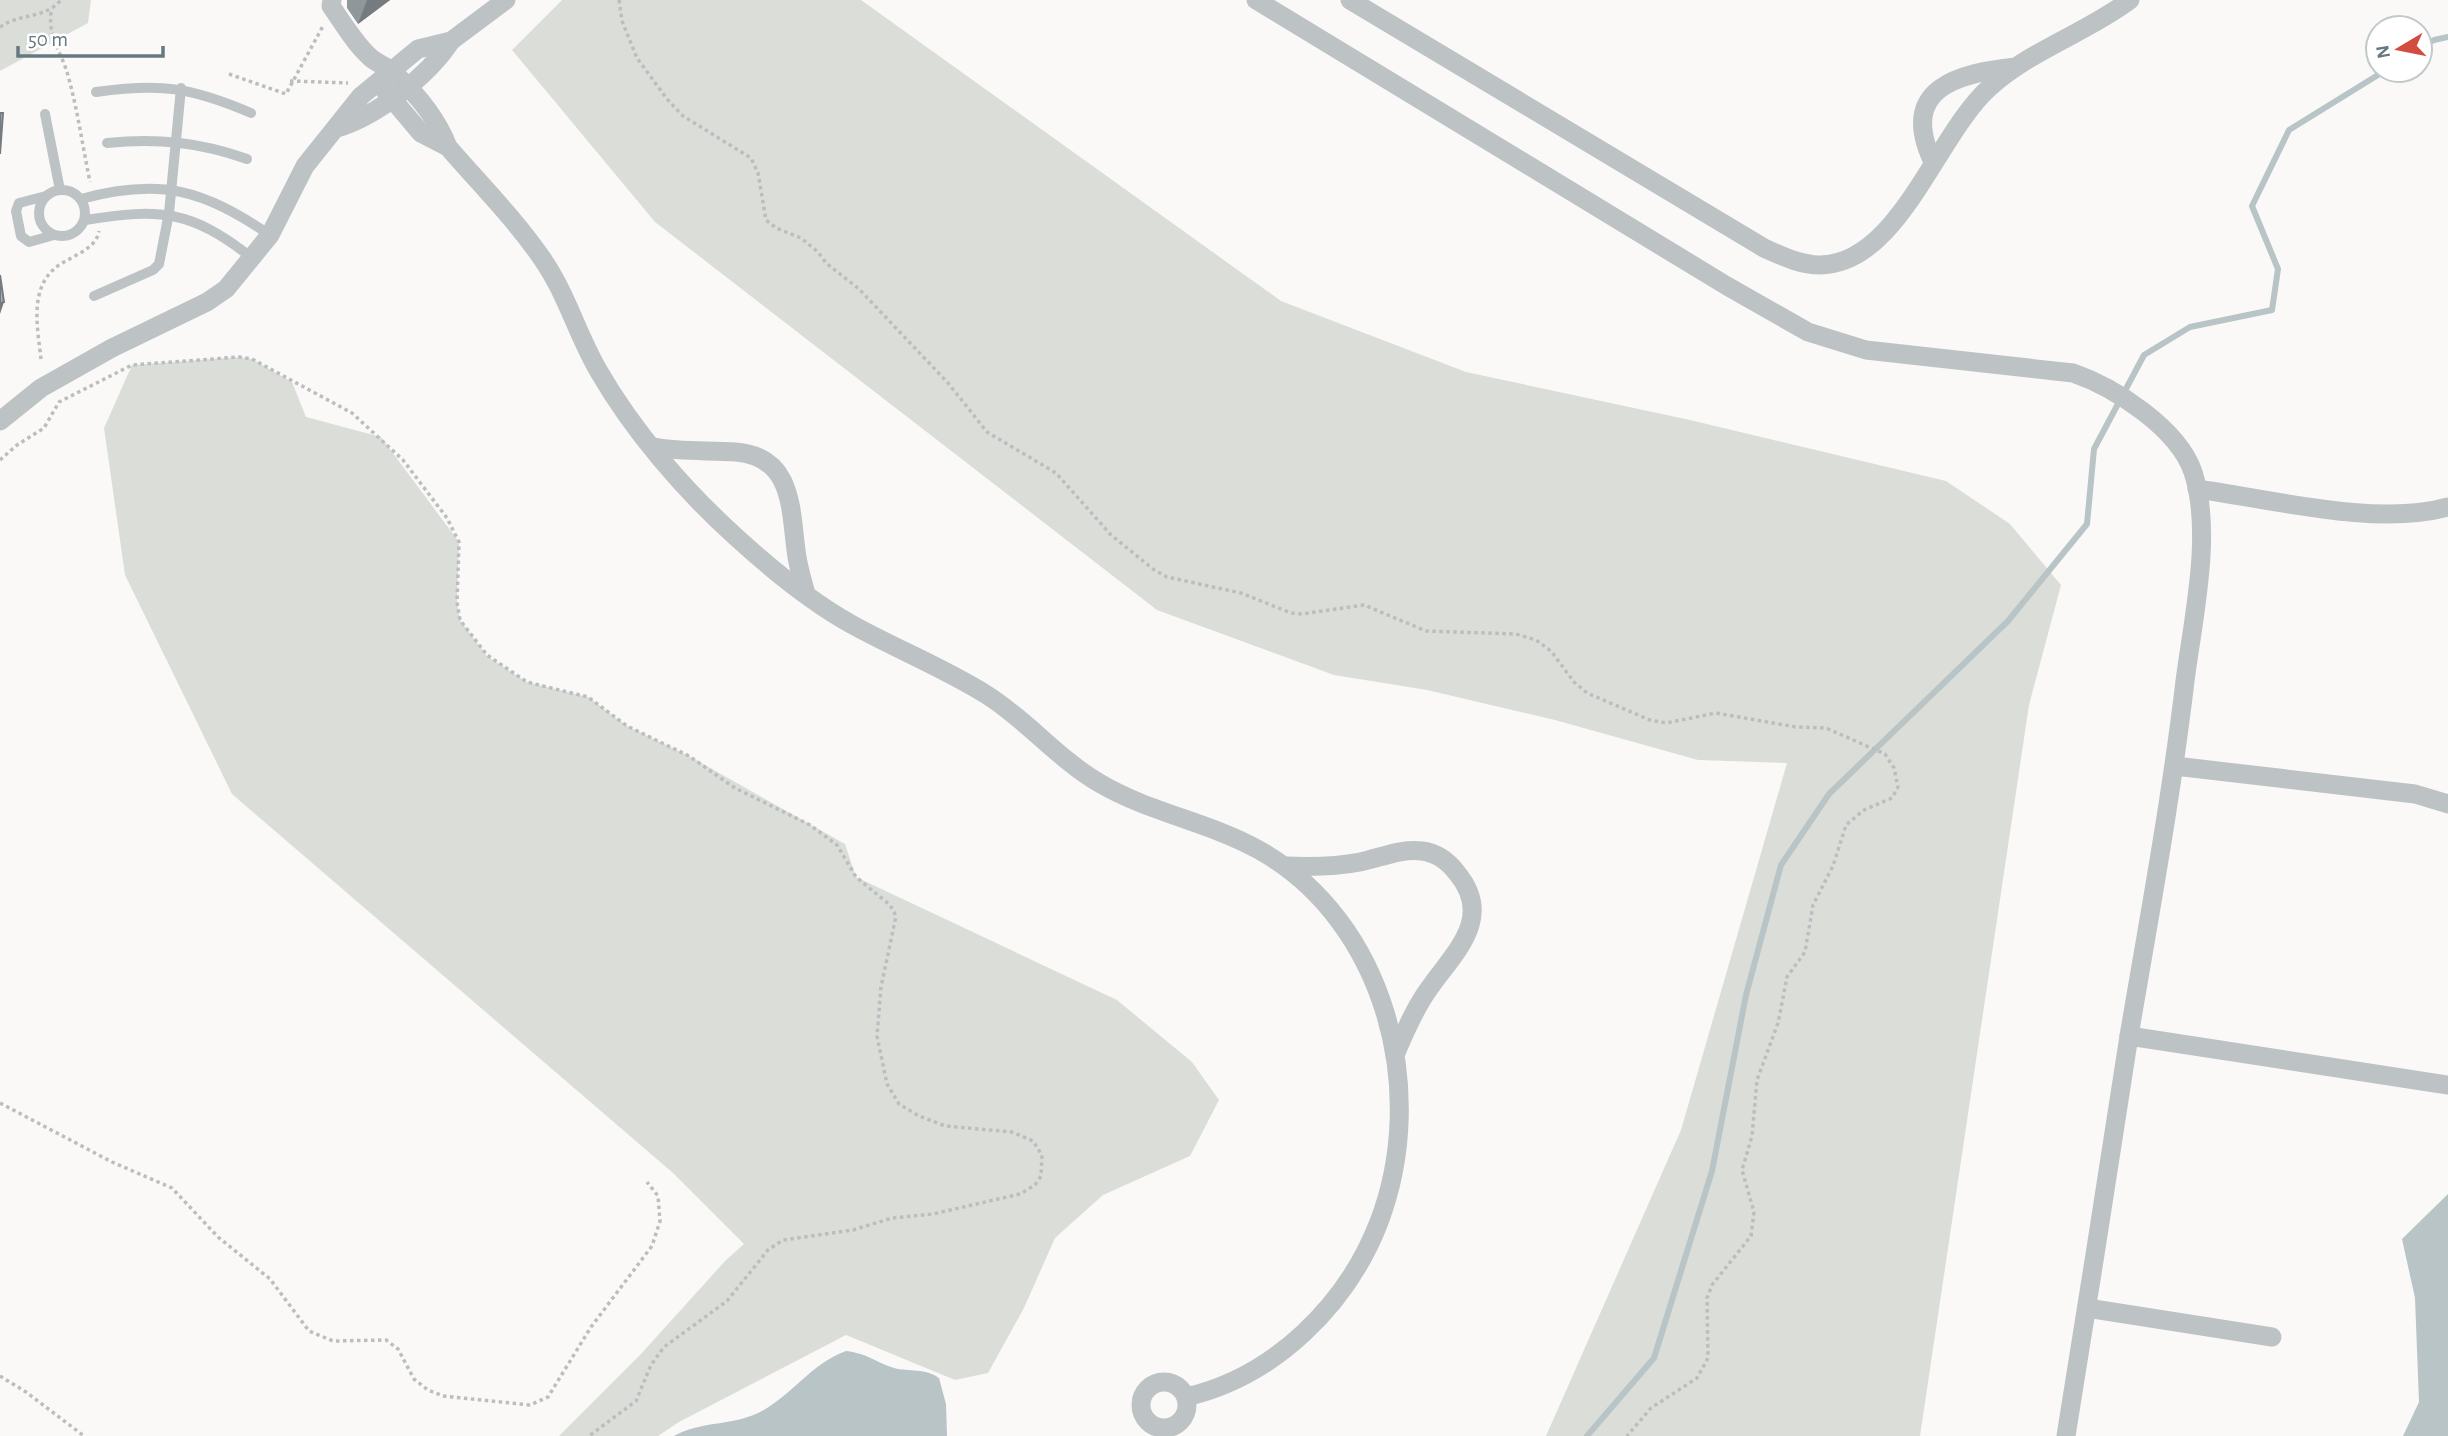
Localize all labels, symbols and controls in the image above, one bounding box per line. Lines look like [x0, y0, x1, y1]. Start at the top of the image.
scale bar [18, 14, 163, 58]
north arrow [2364, 14, 2434, 84]
text: 50 m [28, 29, 68, 50]
text: N [2373, 44, 2394, 60]

